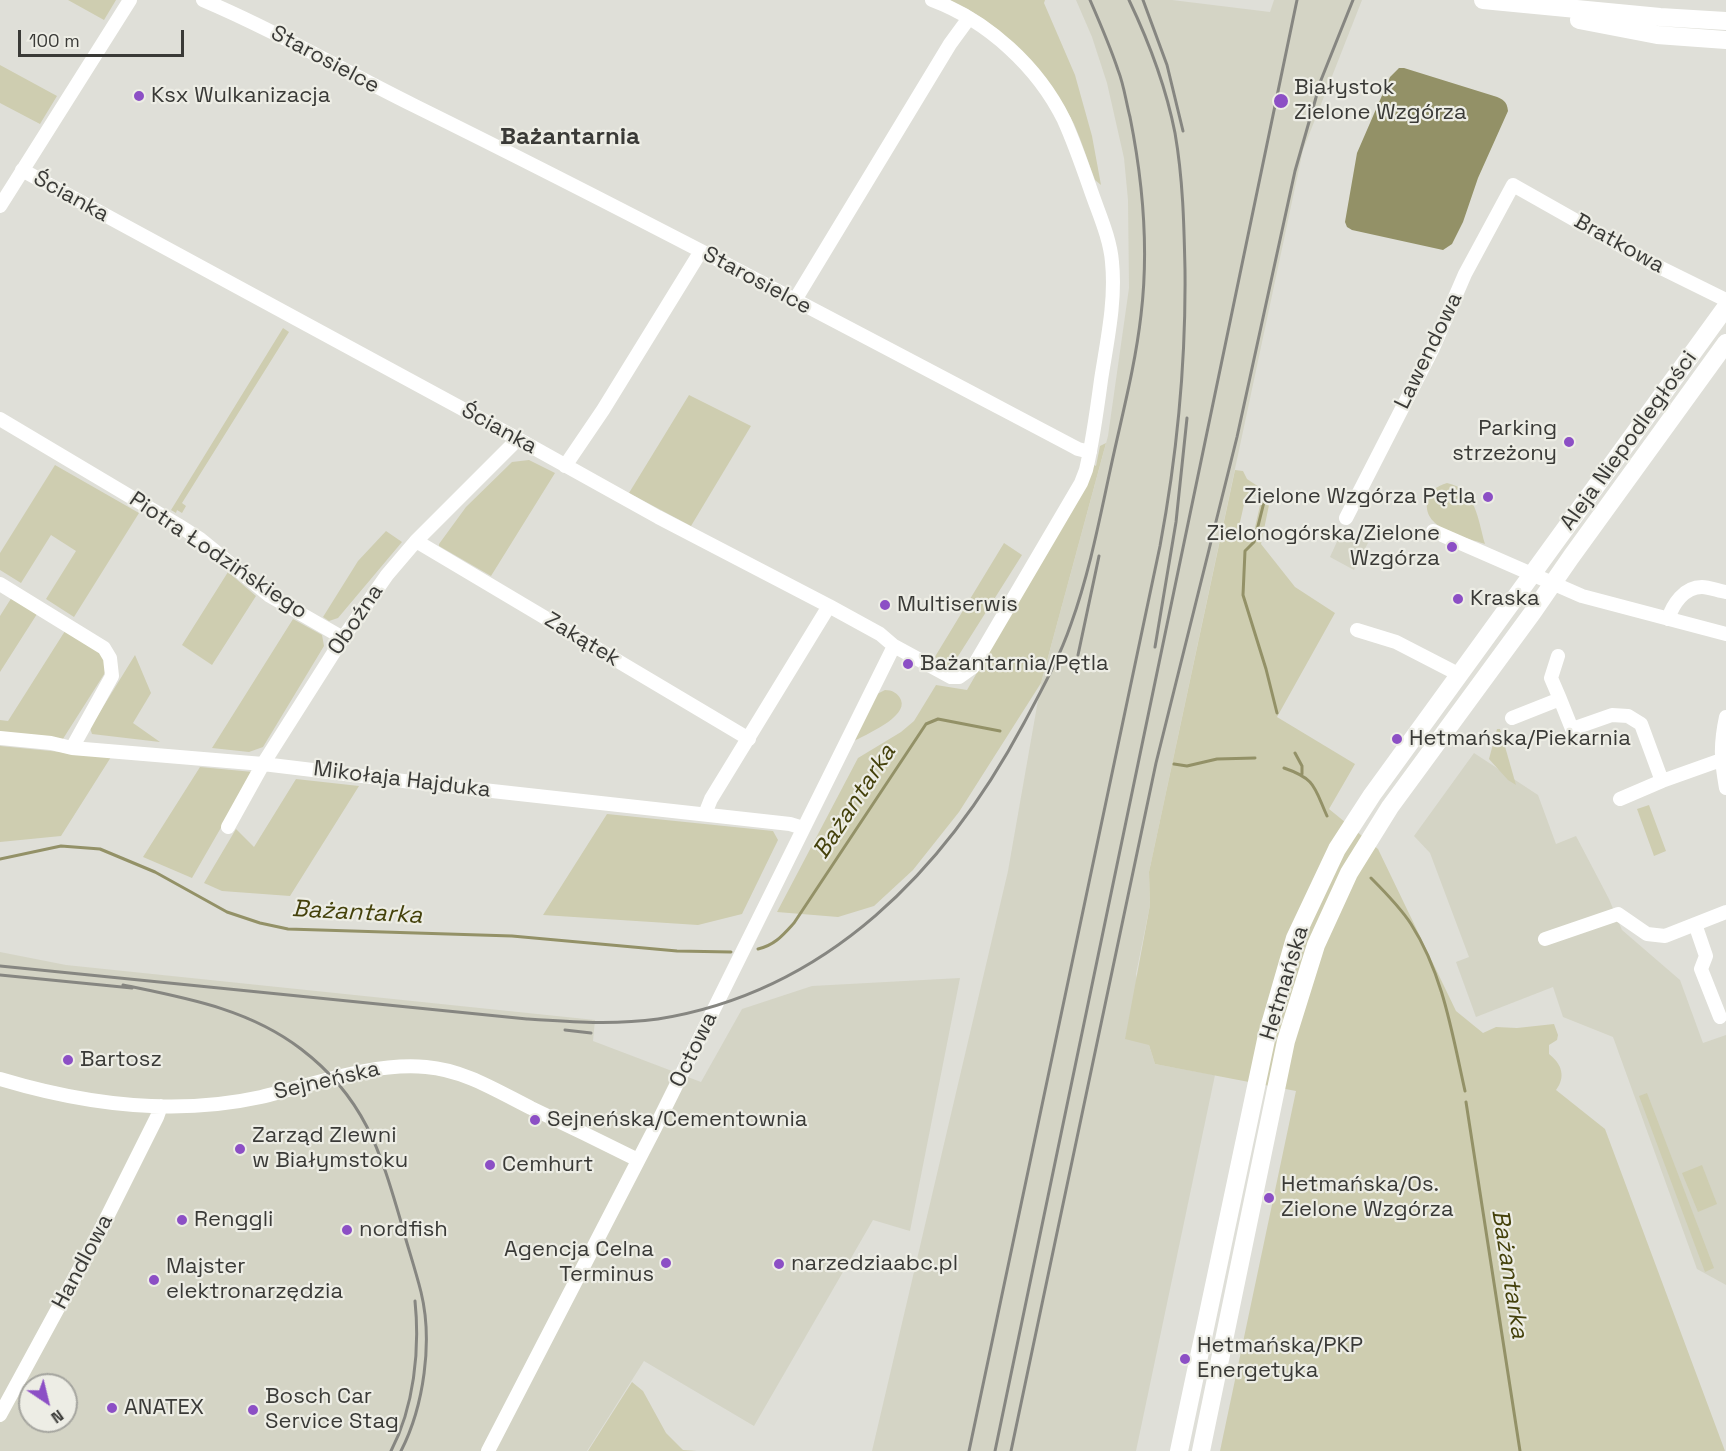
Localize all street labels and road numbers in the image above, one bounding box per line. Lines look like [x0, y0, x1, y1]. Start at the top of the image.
street label: Starosielce [266, 20, 384, 100]
street label: Ścianka [29, 165, 113, 229]
street label: Bratkowa [1569, 208, 1669, 280]
street label: Starosielce [698, 241, 816, 321]
street label: Lawendowa [1390, 289, 1468, 413]
street label: Aleja Niepodległości [1555, 346, 1703, 536]
street label: Ścianka [457, 397, 541, 461]
street label: Piotra Łodzińskiego [124, 487, 312, 625]
street label: Oboźna [323, 580, 389, 660]
street label: Zakątek [539, 607, 625, 673]
street label: Mikołaja Hajduka [312, 756, 492, 804]
street label: Hetmańska [1255, 923, 1315, 1043]
street label: Octowa [664, 1008, 724, 1092]
street label: Sejneńska [272, 1056, 382, 1106]
street label: Handlowa [47, 1210, 119, 1314]

